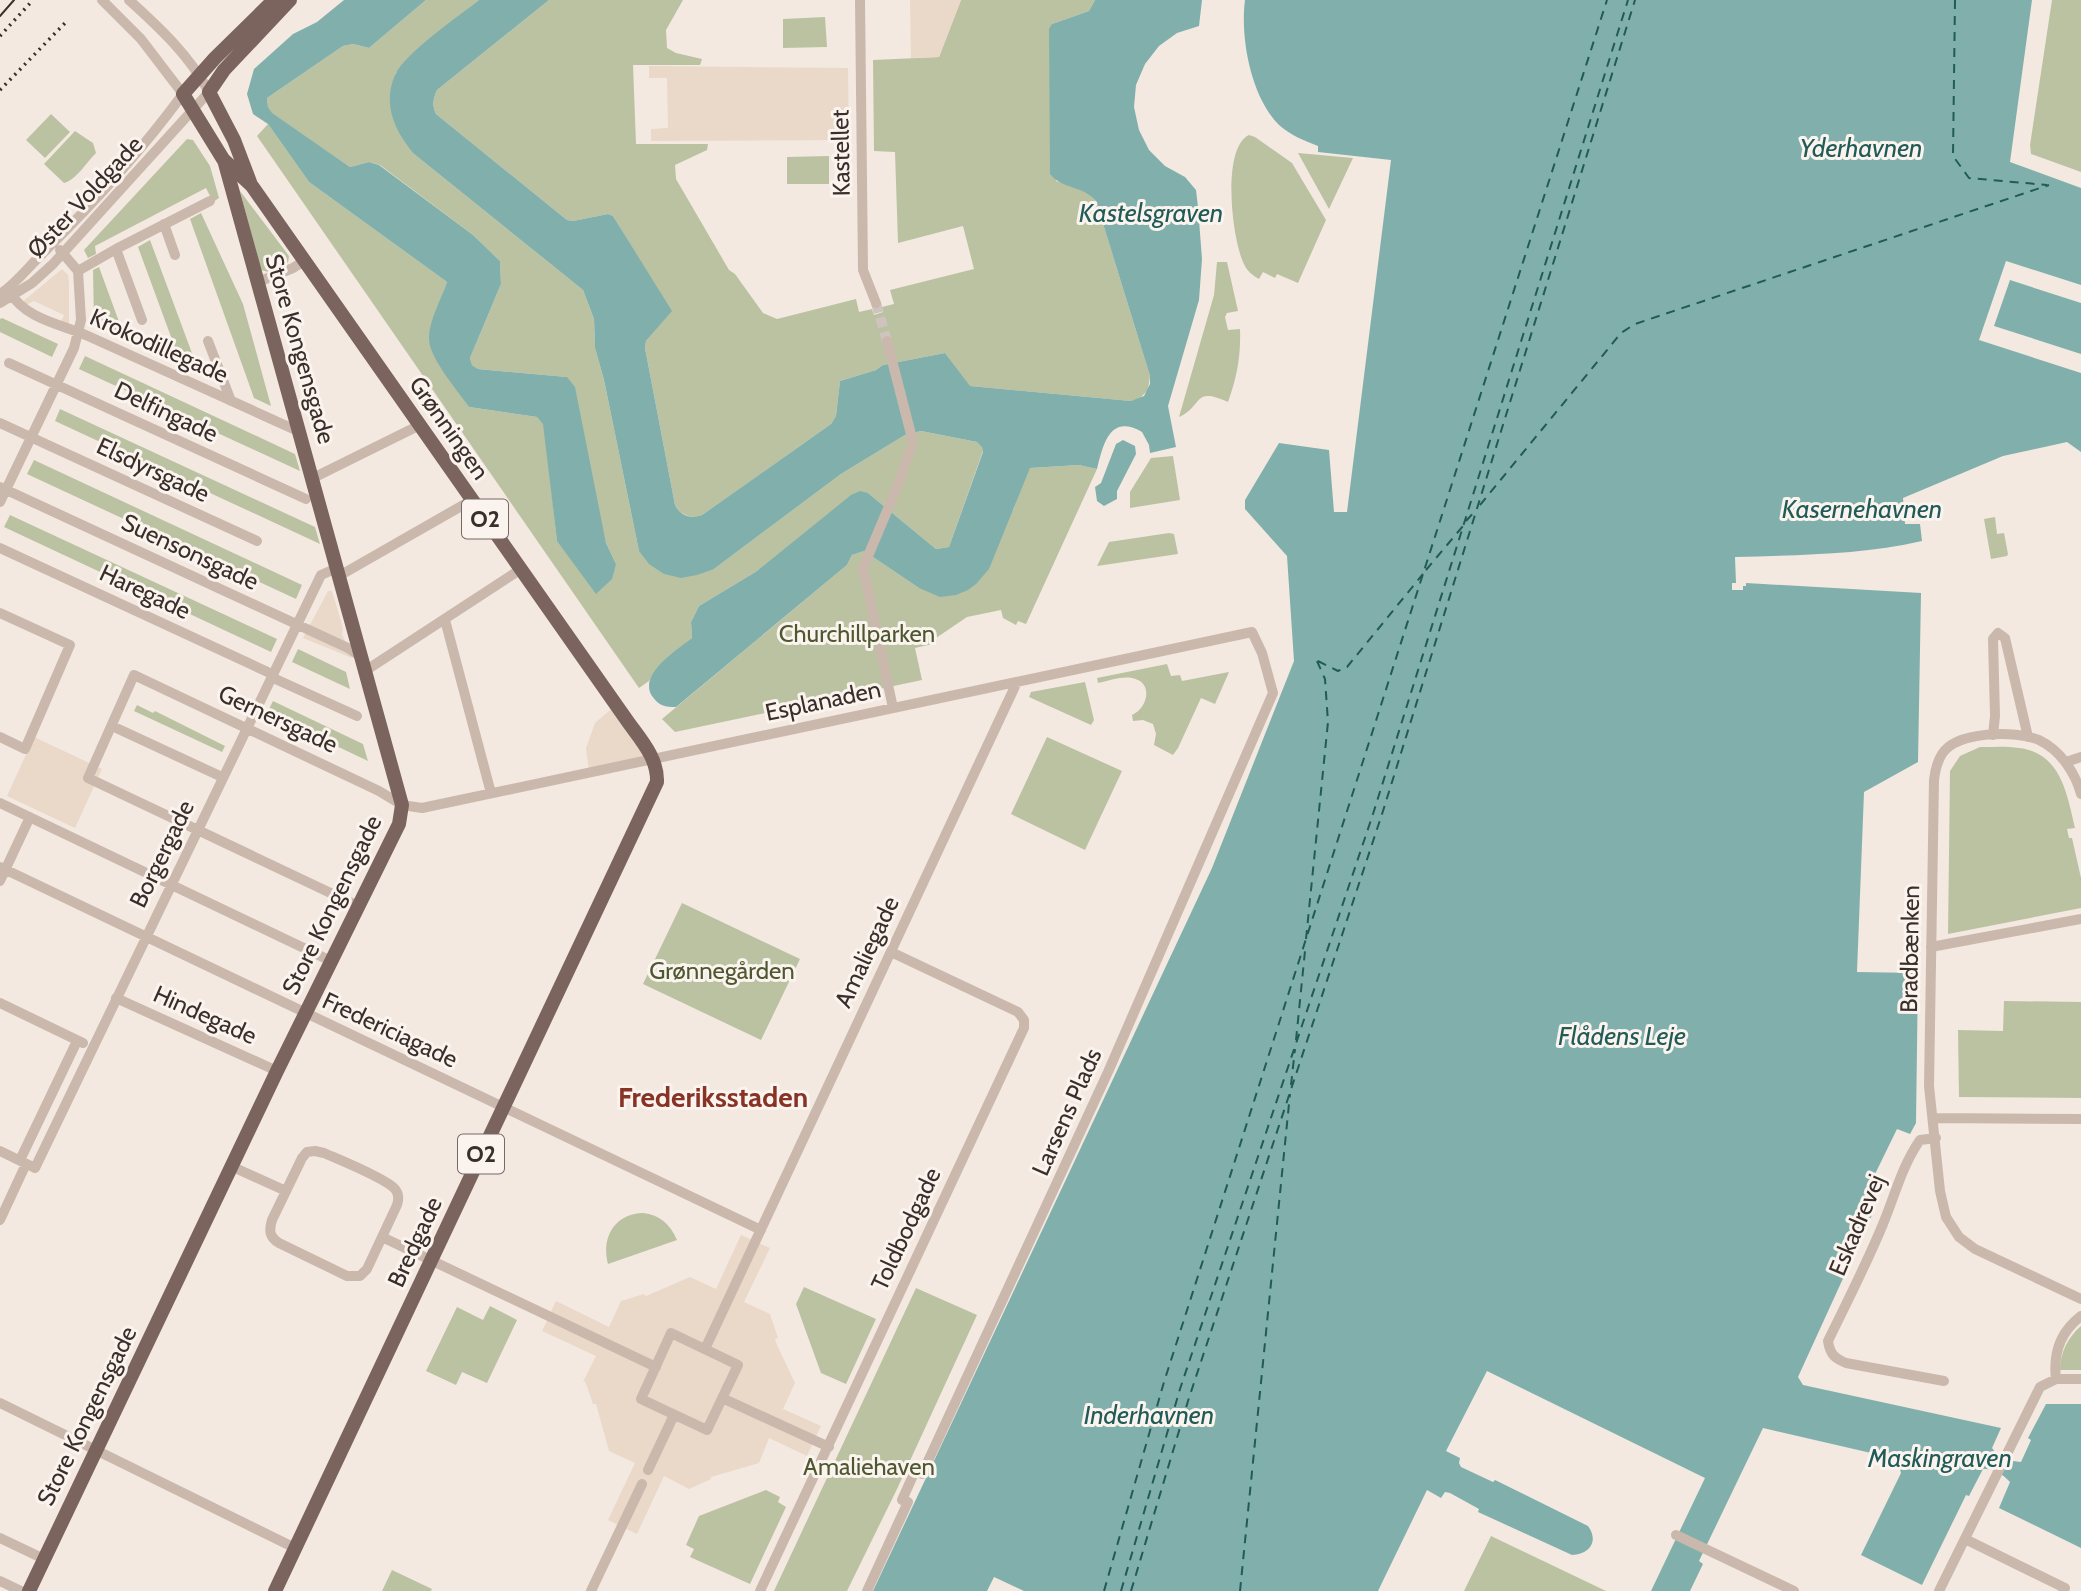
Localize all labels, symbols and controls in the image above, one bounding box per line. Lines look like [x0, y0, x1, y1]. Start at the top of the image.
street label: Kastellet [825, 109, 856, 197]
street label: Øster Voldgade [21, 130, 148, 264]
water label: Yderhavnen [1800, 132, 1922, 164]
water label: Kastelsgraven [1079, 197, 1223, 229]
street label: Store Kongensgade [260, 251, 341, 447]
street label: Krokodillegade [85, 302, 233, 389]
street label: Grønningen [403, 370, 496, 485]
street label: Delfingade [110, 375, 223, 448]
street label: Elsdyrsgade [92, 431, 214, 508]
water label: Kasernehavnen [1782, 493, 1942, 525]
road number: O2 [462, 499, 508, 538]
street label: Suensonsgade [117, 507, 263, 596]
street label: Haregade [95, 558, 195, 625]
park label: Churchillparken [779, 619, 935, 648]
street label: Esplanaden [762, 674, 883, 727]
street label: Gernersgade [214, 678, 342, 759]
street label: Borgergade [123, 795, 200, 912]
street label: Store Kongensgade [276, 810, 388, 999]
street label: Bradbænken [1894, 885, 1925, 1013]
street label: Amaliegade [828, 892, 905, 1012]
park label: Grønnegården [649, 956, 795, 985]
street label: Hindegade [149, 979, 261, 1050]
street label: Fredericiagade [318, 986, 462, 1074]
water label: Flådens Leje [1558, 1020, 1686, 1052]
street label: Larsens Plads [1026, 1044, 1108, 1180]
district label: Frederiksstaden [618, 1080, 808, 1114]
road number: O2 [458, 1134, 504, 1174]
street label: Toldbodgade [865, 1163, 947, 1295]
street label: Eskadrevej [1822, 1170, 1891, 1280]
street label: Bredgade [381, 1192, 448, 1291]
street label: Store Kongensgade [31, 1321, 143, 1510]
water label: Inderhavnen [1084, 1399, 1214, 1431]
water label: Maskingraven [1867, 1442, 2012, 1474]
park label: Amaliehaven [803, 1452, 935, 1481]

